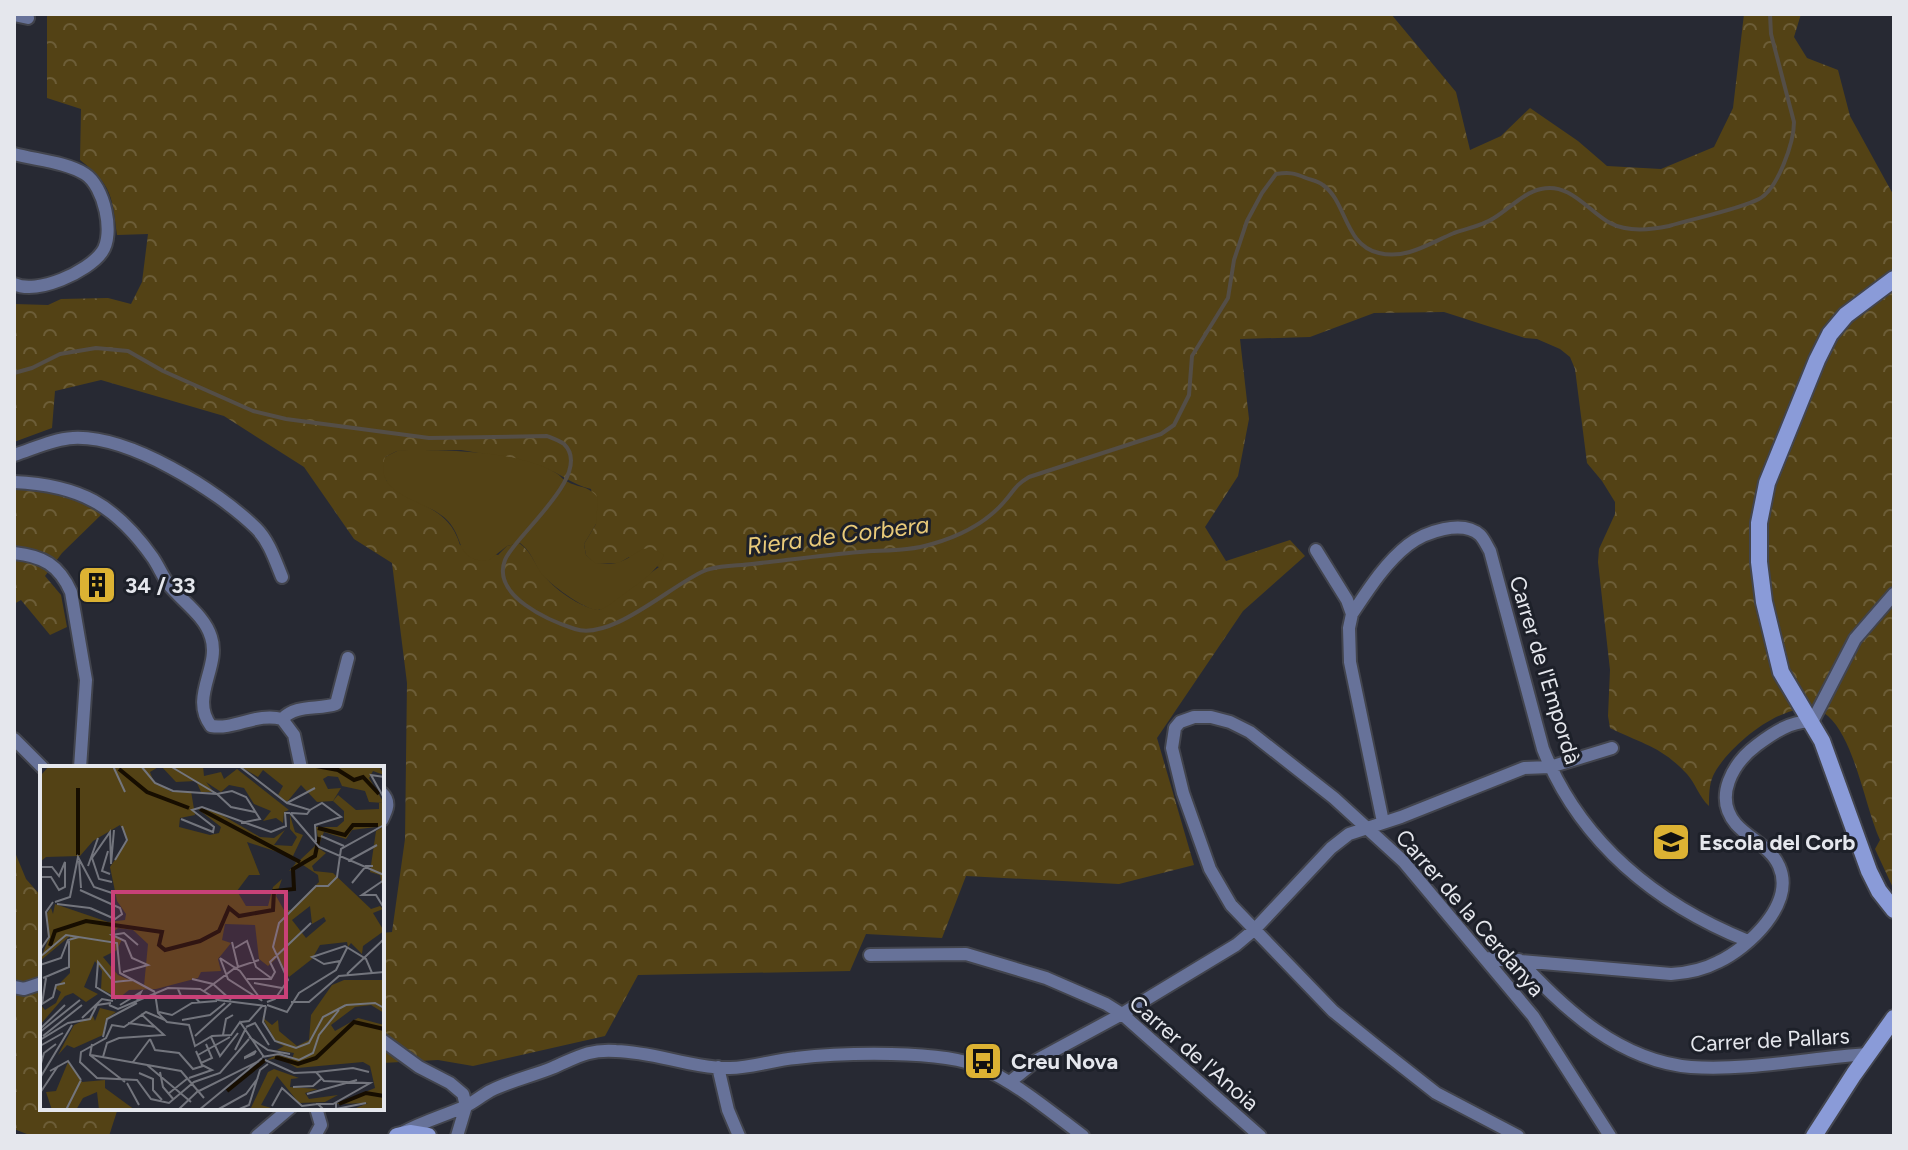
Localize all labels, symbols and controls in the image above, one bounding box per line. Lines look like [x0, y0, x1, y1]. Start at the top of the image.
water label: Riera de Corbera [745, 509, 931, 561]
building icon: 34 / 33 [76, 564, 118, 606]
place label: 34 / 33 [125, 572, 196, 599]
street label: Carrer de l'Empordà [1504, 573, 1586, 767]
inset map [40, 766, 384, 1110]
school or university icon: Escola del Corb [1650, 821, 1692, 863]
street label: Carrer de la Cerdanya [1390, 824, 1550, 1002]
place label: Escola del Corb [1699, 829, 1856, 856]
street label: Carrer de l'Anoia [1124, 989, 1264, 1117]
street label: Carrer de Pallars [1690, 1022, 1850, 1058]
bus stop icon: Creu Nova [962, 1040, 1004, 1082]
place label: Creu Nova [1011, 1048, 1118, 1075]

